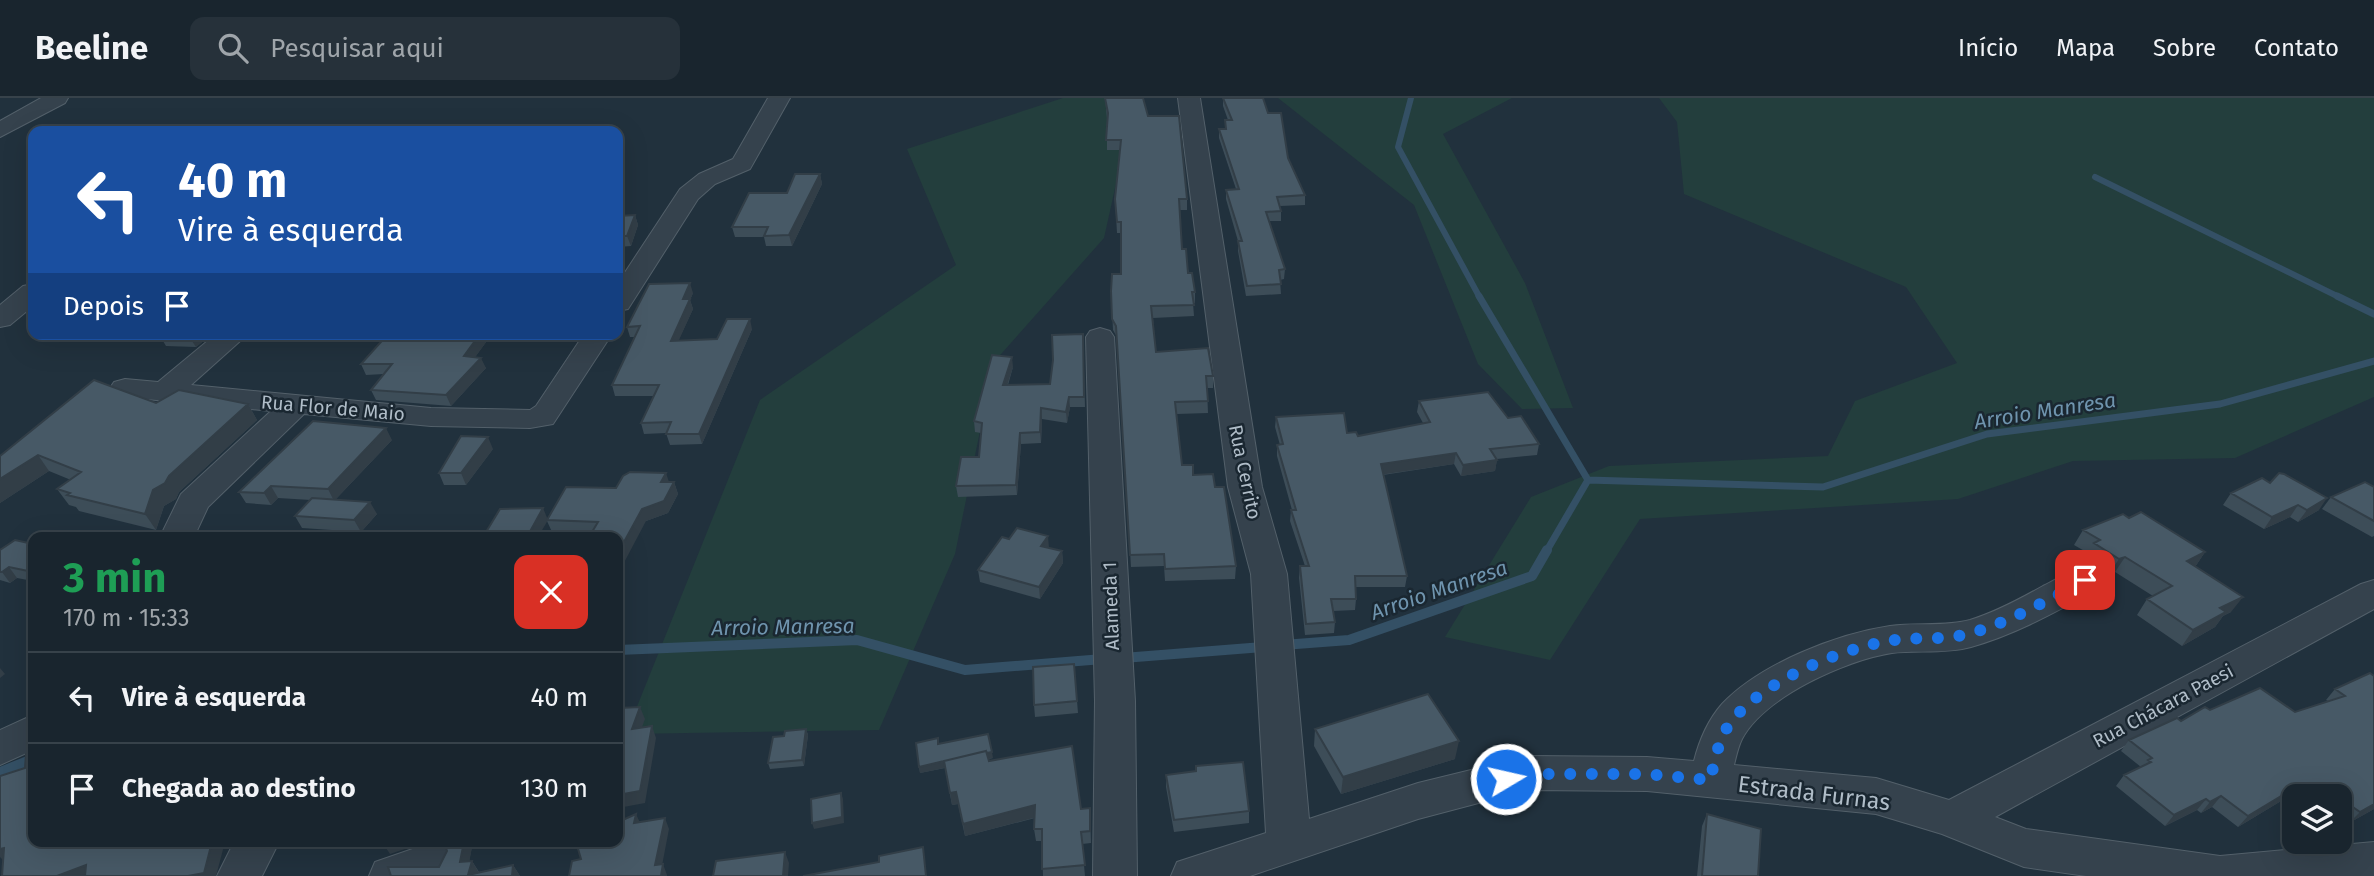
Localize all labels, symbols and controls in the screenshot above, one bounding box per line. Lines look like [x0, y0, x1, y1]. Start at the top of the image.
search box [190, 17, 680, 80]
text: Beeline [35, 28, 148, 68]
icon: search [214, 29, 252, 67]
text: Pesquisar aqui [270, 33, 444, 64]
text: Início [1958, 34, 2018, 62]
text: Mapa [2056, 34, 2115, 62]
text: Sobre [2153, 34, 2216, 62]
text: Contato [2254, 34, 2339, 62]
text: 40 m [178, 151, 287, 210]
icon: left [63, 154, 154, 245]
text: Vire à esquerda [178, 211, 404, 249]
icon: arrive [158, 287, 196, 325]
text: Depois [63, 291, 144, 322]
water label: Arroio Manresa [1971, 387, 2118, 435]
street label: Rua Flor de Maio [260, 390, 406, 426]
street label: Rua Cerrito [1224, 423, 1266, 521]
pin [2055, 550, 2115, 610]
text: 3 min [63, 553, 166, 603]
water label: Arroio Manresa [1366, 554, 1511, 626]
button: close [514, 555, 588, 629]
street label: Alameda 1 [1098, 561, 1124, 651]
icon: arrive [2066, 561, 2104, 599]
text: 170 m · 15:33 [63, 604, 189, 632]
water label: Arroio Manresa [710, 613, 855, 641]
street label: Rua Chácara Paesi [2089, 659, 2237, 753]
icon: left [63, 679, 101, 717]
text: Vire à esquerda [122, 682, 306, 713]
text: 40 m [530, 682, 588, 713]
position arrow [1469, 742, 1543, 816]
icon: arrive [63, 770, 101, 808]
street label: Estrada Furnas [1736, 770, 1892, 816]
text: Chegada ao destino [122, 773, 356, 804]
text: 130 m [520, 773, 588, 804]
map controls [2282, 784, 2352, 854]
button: layers [2282, 784, 2352, 854]

